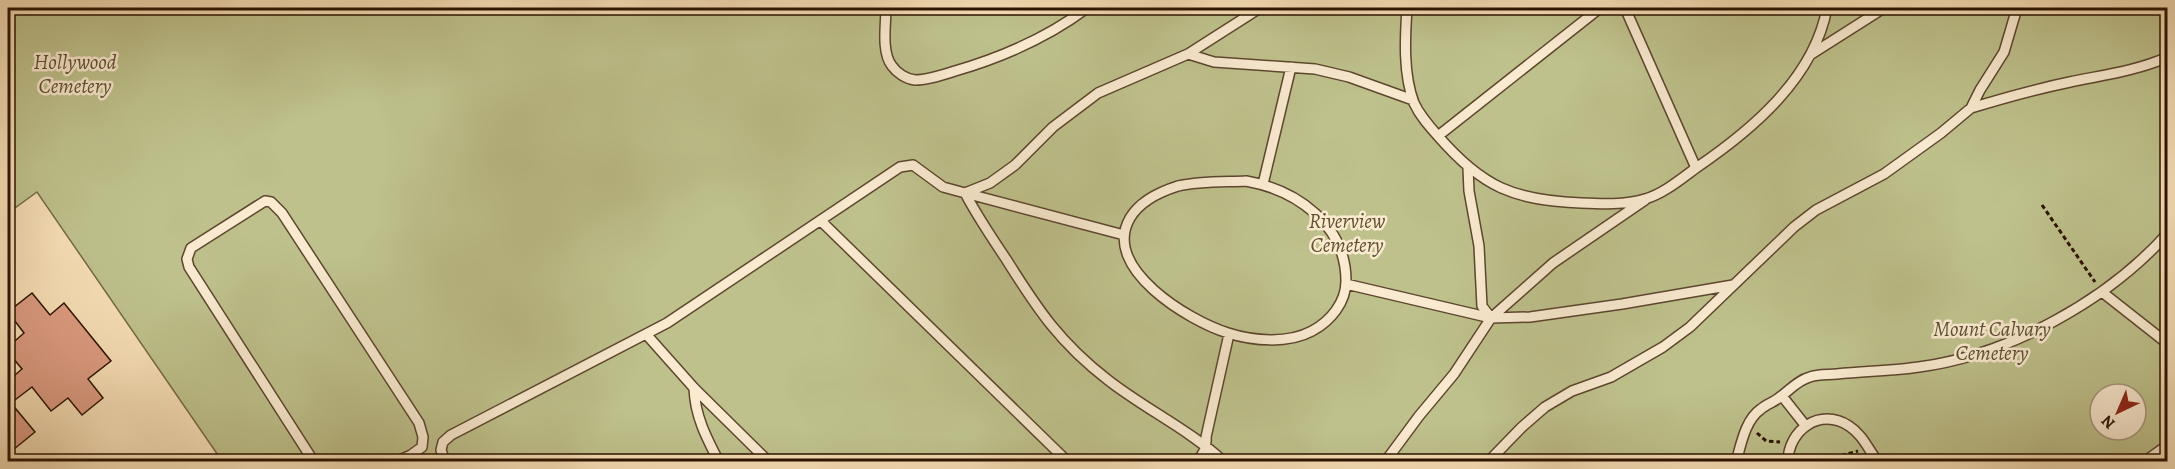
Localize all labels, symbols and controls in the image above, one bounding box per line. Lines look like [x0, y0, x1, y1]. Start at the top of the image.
park label: Hollywood Cemetery [34, 48, 117, 100]
park label: Riverview Cemetery [1309, 207, 1386, 259]
park label: Mount Calvary Cemetery [1933, 315, 2051, 367]
north arrow [2088, 382, 2148, 442]
text: N [2096, 410, 2120, 434]

